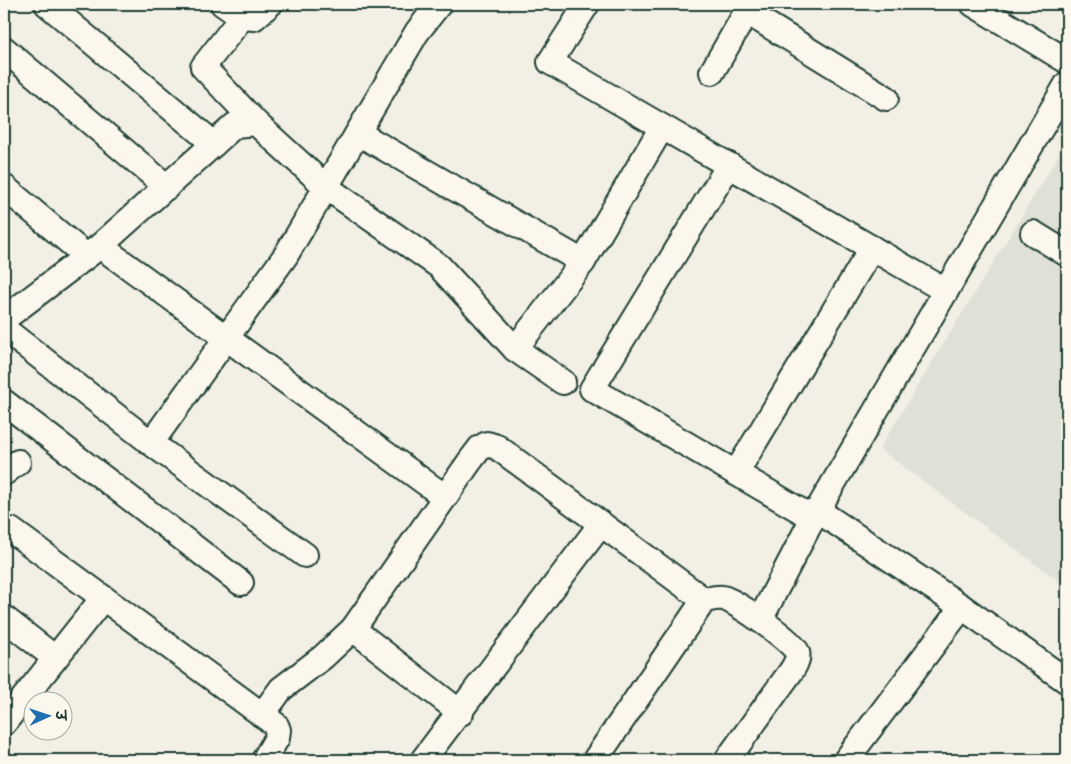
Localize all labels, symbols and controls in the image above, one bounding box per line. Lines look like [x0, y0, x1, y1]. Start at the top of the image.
north arrow [22, 692, 72, 742]
text: उ [52, 708, 70, 722]

